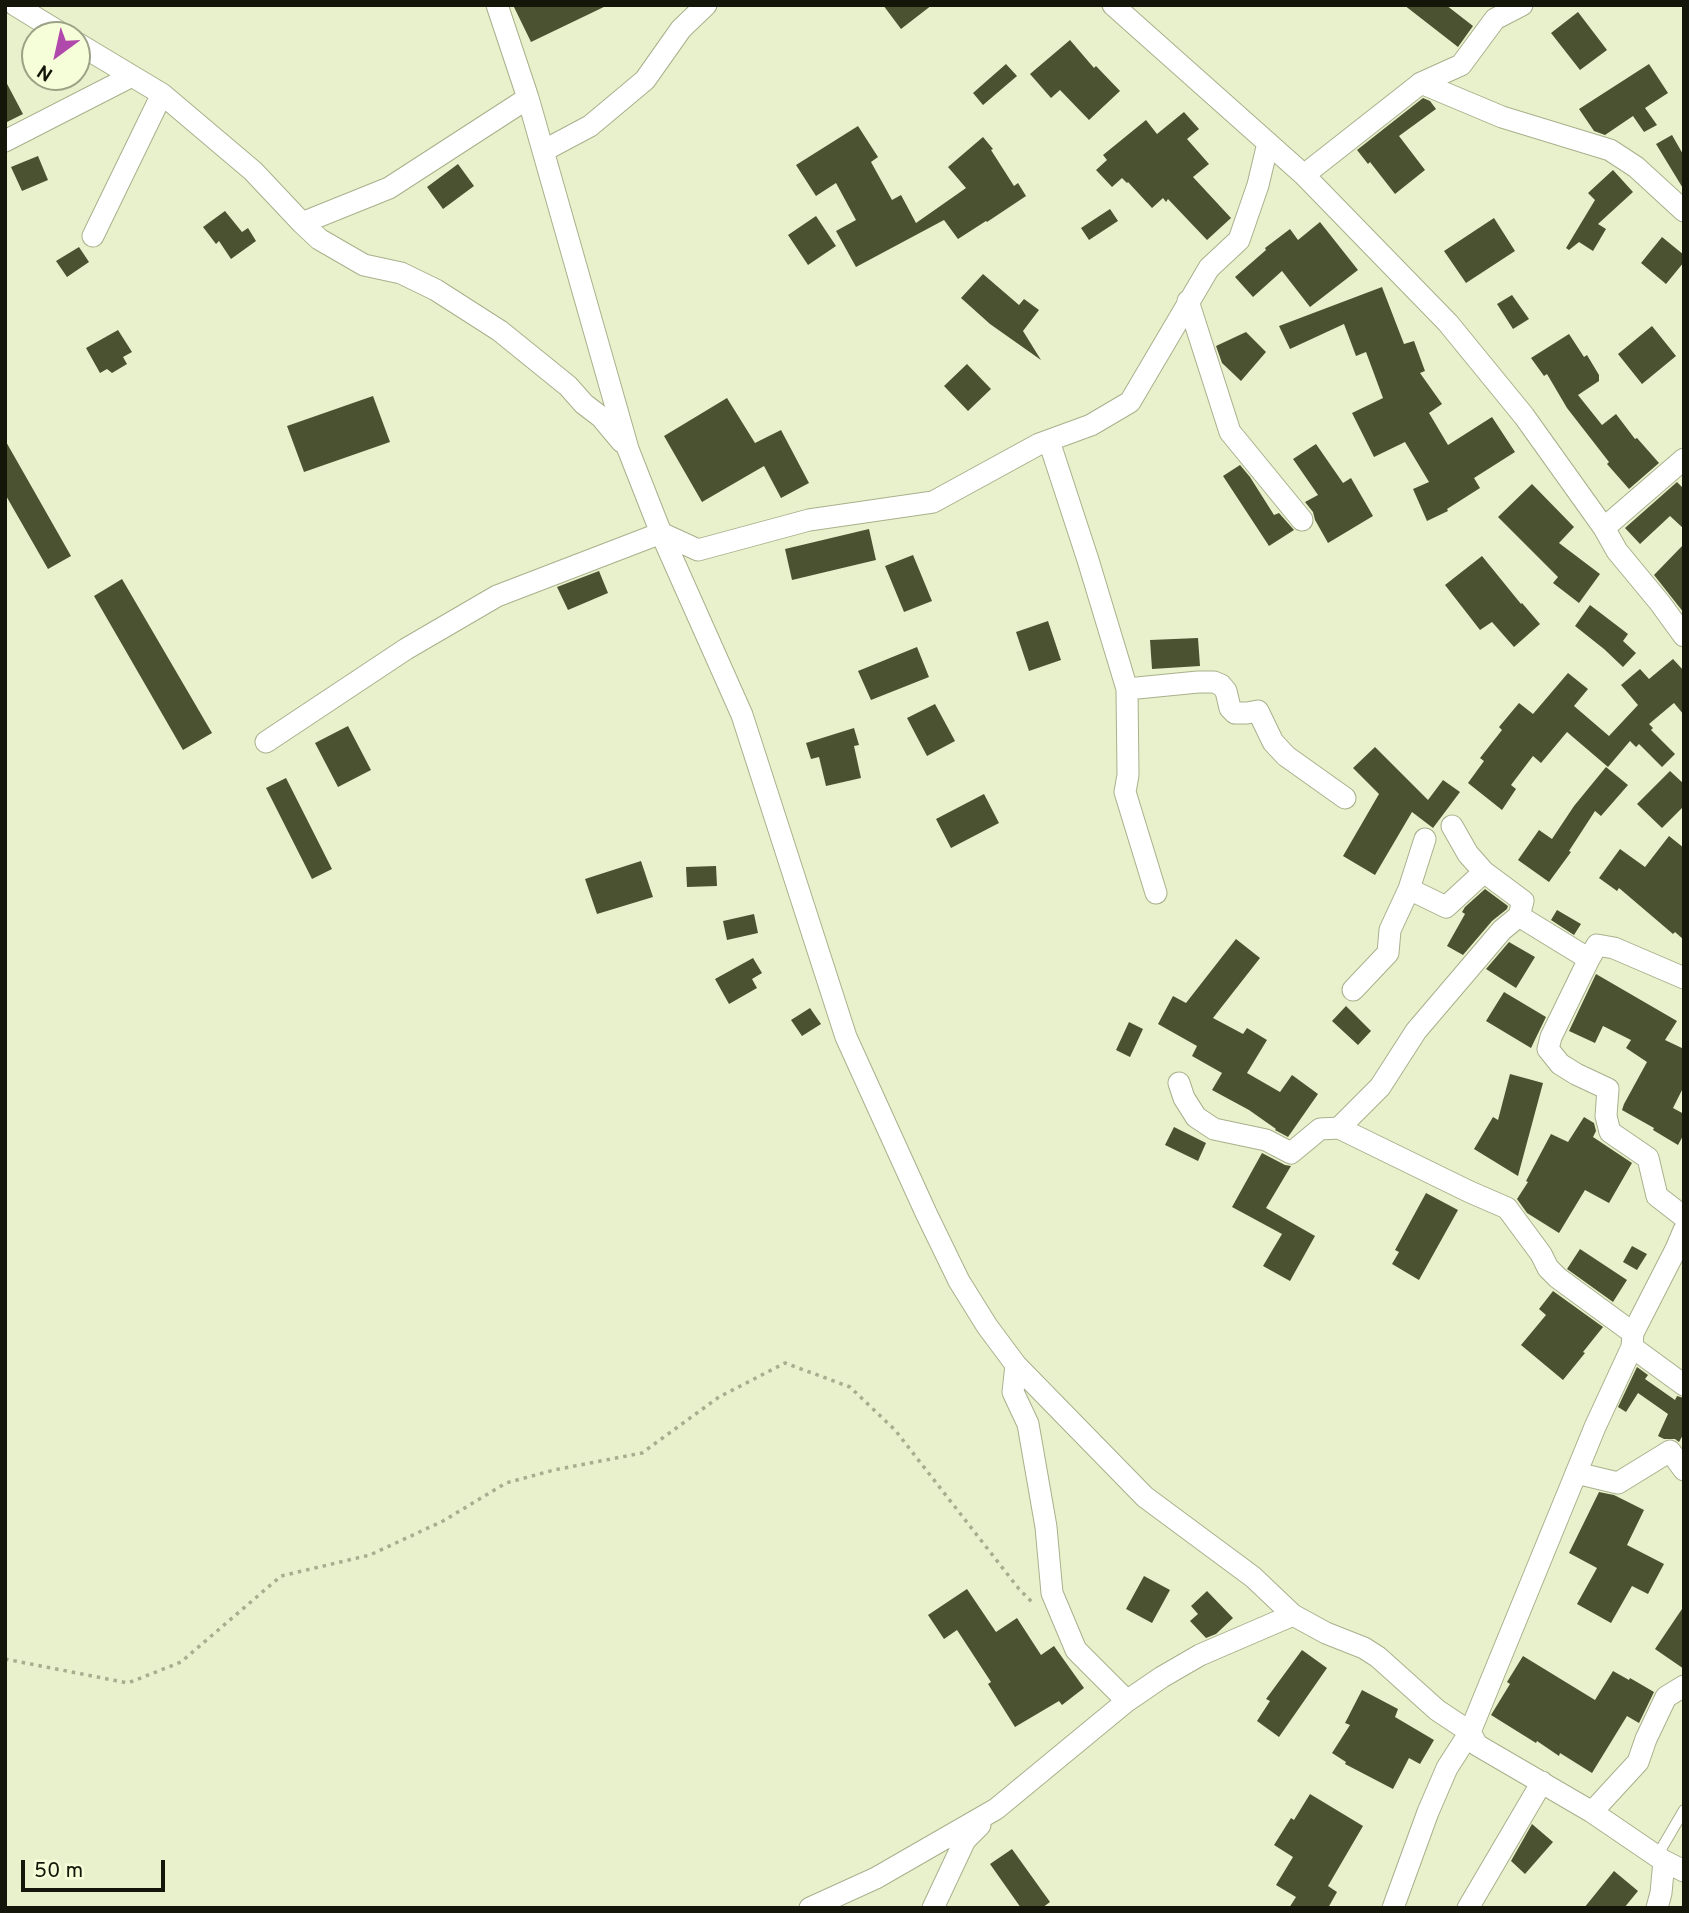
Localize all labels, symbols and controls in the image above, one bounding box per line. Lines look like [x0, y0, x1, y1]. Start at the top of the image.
north arrow [21, 21, 91, 91]
text: N [33, 58, 58, 86]
scale bar [24, 1846, 168, 1890]
text: 50 m [34, 1858, 83, 1885]

